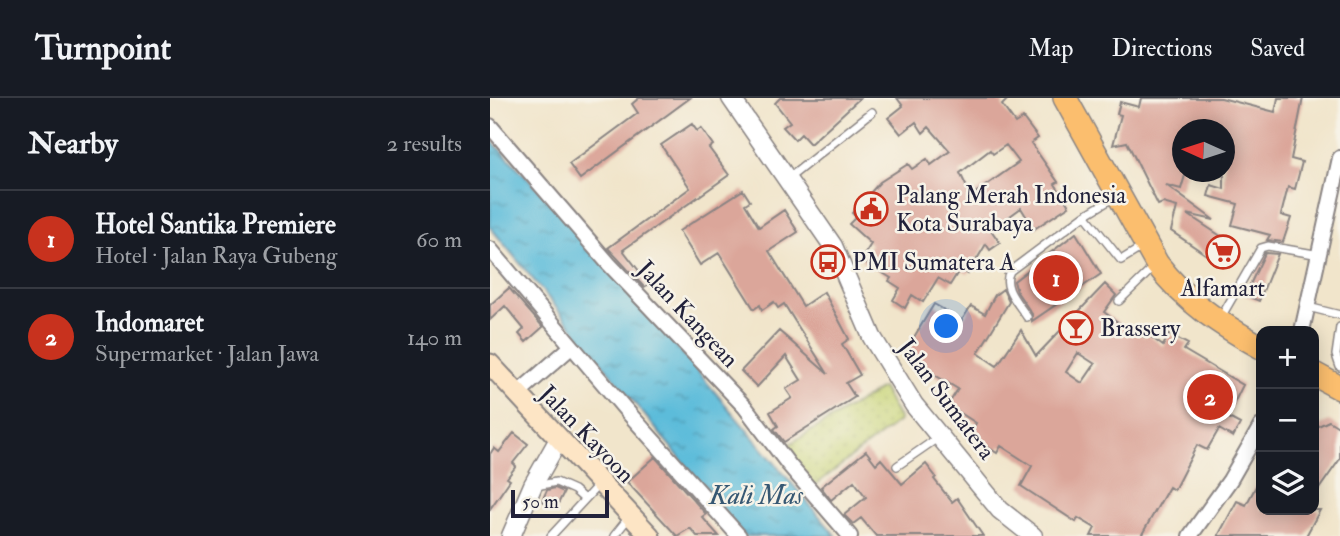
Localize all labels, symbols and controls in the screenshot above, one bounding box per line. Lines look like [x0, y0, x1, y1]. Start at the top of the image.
text: Turnpoint [35, 28, 171, 69]
text: Map [1028, 33, 1073, 64]
text: Directions [1111, 33, 1212, 64]
text: Saved [1250, 33, 1305, 64]
north arrow [1172, 119, 1235, 182]
text: Nearby [28, 125, 118, 162]
text: 2 results [387, 129, 462, 158]
place label: Palang Merah Indonesia Kota Surabaya [896, 180, 1127, 239]
public building icon: Palang Merah Indonesia Kota Surabaya [852, 190, 890, 228]
text: Hotel Santika Premiere [95, 209, 336, 241]
text: 1 [47, 225, 55, 254]
text: 60 m [416, 225, 462, 254]
supermarket icon: Alfamart [1204, 233, 1242, 271]
text: Hotel · Jalan Raya Gubeng [95, 241, 337, 270]
bus stop icon: PMI Sumatera A [809, 243, 847, 281]
place label: PMI Sumatera A [852, 247, 1015, 278]
pin: 1 [1033, 252, 1079, 304]
street label: Jalan Kangean [629, 253, 745, 375]
place label: Alfamart [1180, 273, 1265, 304]
text: Indomaret [95, 307, 204, 339]
your location [929, 309, 963, 343]
bar icon: Brassery [1057, 309, 1095, 347]
place label: Brassery [1100, 313, 1181, 344]
text: 2 [45, 323, 57, 352]
text: 140 m [407, 323, 462, 352]
map controls [1256, 326, 1319, 515]
button: + [1256, 326, 1319, 389]
street label: Jalan Sumatera [891, 332, 1003, 467]
text: Supermarket · Jalan Jawa [95, 339, 319, 368]
pin: 2 [1187, 371, 1233, 423]
street label: Jalan Kayoon [531, 378, 641, 490]
button: − [1256, 389, 1319, 452]
button: layers [1256, 452, 1319, 515]
water label: Kali Mas [707, 480, 804, 512]
scale bar [511, 487, 609, 519]
text: 50 m [522, 490, 559, 514]

